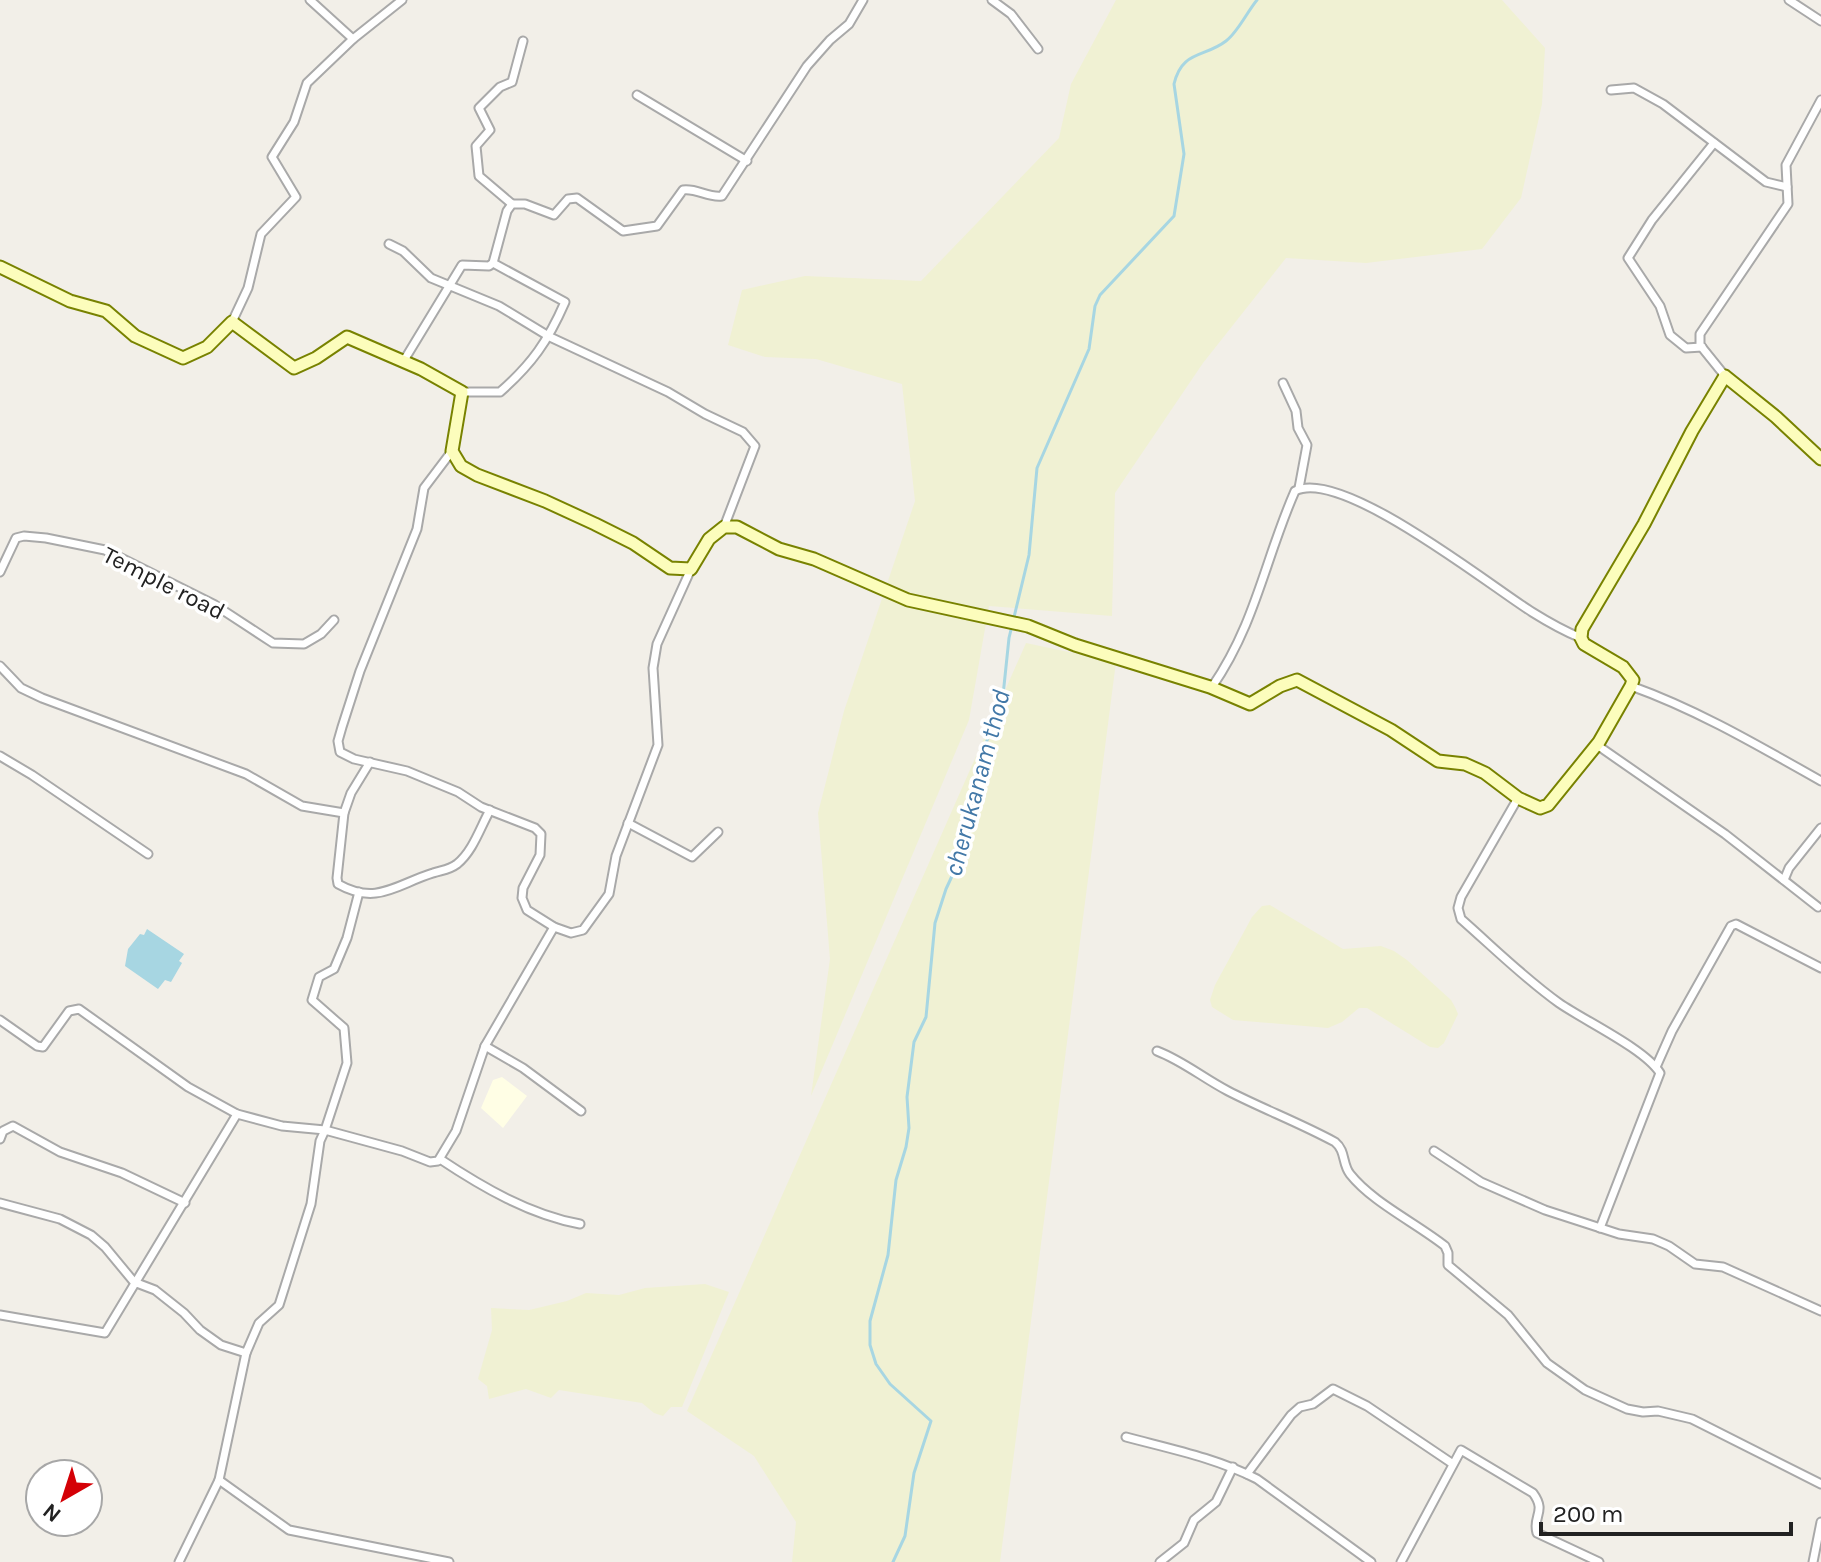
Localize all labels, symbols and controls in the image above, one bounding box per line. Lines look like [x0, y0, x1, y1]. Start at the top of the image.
street label: Temple road [98, 540, 230, 626]
water label: cherukanam thod [937, 686, 1017, 880]
north arrow [24, 1458, 104, 1538]
scale bar [1541, 1486, 1791, 1536]
text: N [38, 1498, 66, 1528]
text: 200 m [1553, 1500, 1624, 1528]

